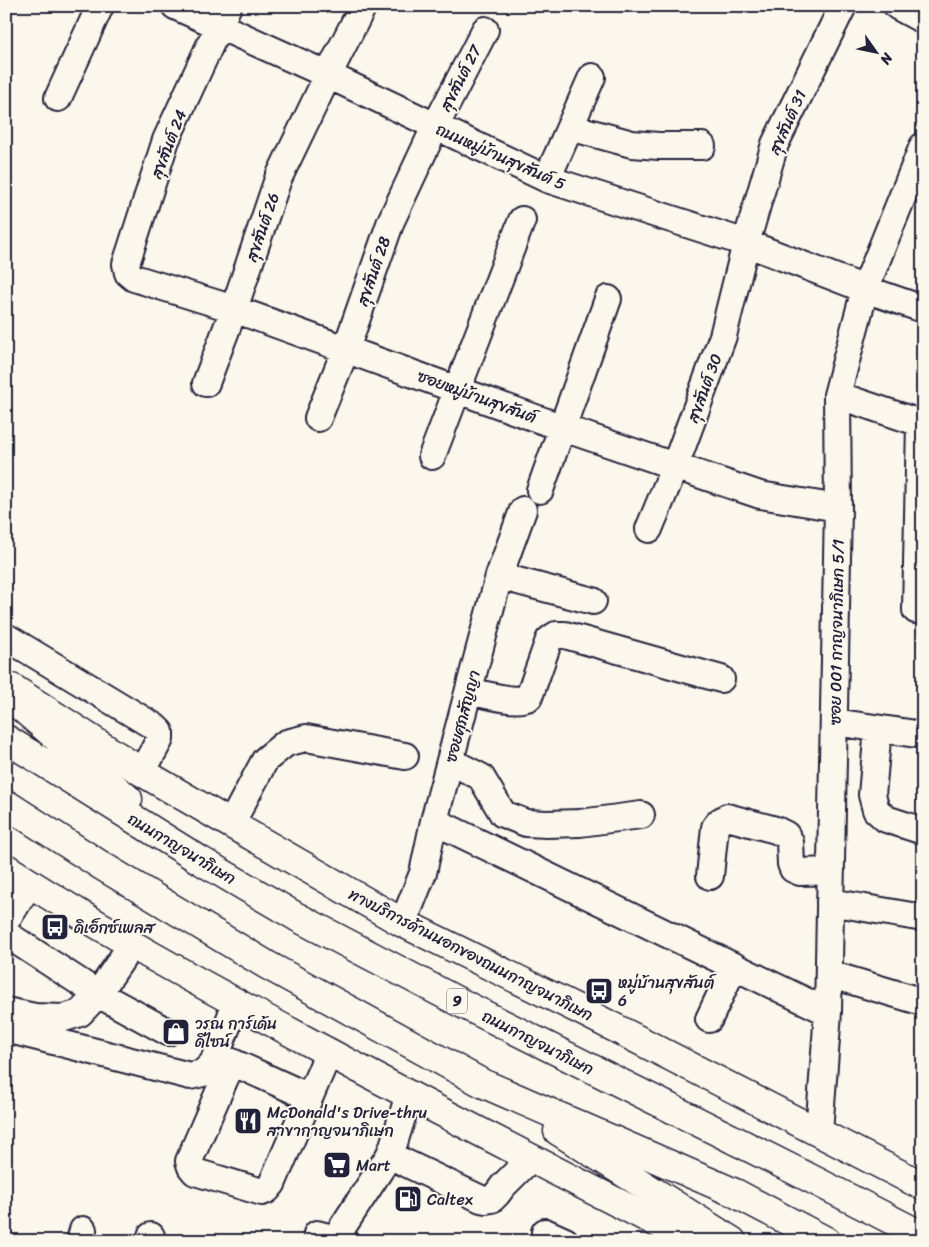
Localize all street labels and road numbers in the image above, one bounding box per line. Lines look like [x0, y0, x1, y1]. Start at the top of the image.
street label: สุขสันต์ 27 [431, 39, 490, 117]
street label: สุขสันต์ 31 [760, 85, 815, 160]
street label: สุขสันต์ 24 [142, 105, 195, 184]
street label: ถนนหมู่บ้านสุขสันต์ 5 [431, 115, 571, 198]
street label: สุขสันต์ 26 [237, 189, 288, 267]
street label: สุขสันต์ 28 [348, 232, 399, 311]
street label: สุขสันต์ 30 [678, 349, 730, 428]
street label: ซอยหมู่บ้านสุขสันต์ [413, 361, 543, 433]
street label: ซอย 001 กาญจนาภิเษก 5/1 [820, 539, 853, 725]
street label: ซอยศุภสัญญา [436, 666, 489, 766]
street label: ถนนกาญจนาภิเษก [122, 804, 242, 892]
street label: ทางบริการด้านนอกของถนนกาญจนาภิเษก [343, 880, 598, 1029]
road number: 9 [447, 988, 467, 1014]
street label: ถนนกาญจนาภิเษก [477, 1002, 599, 1083]

